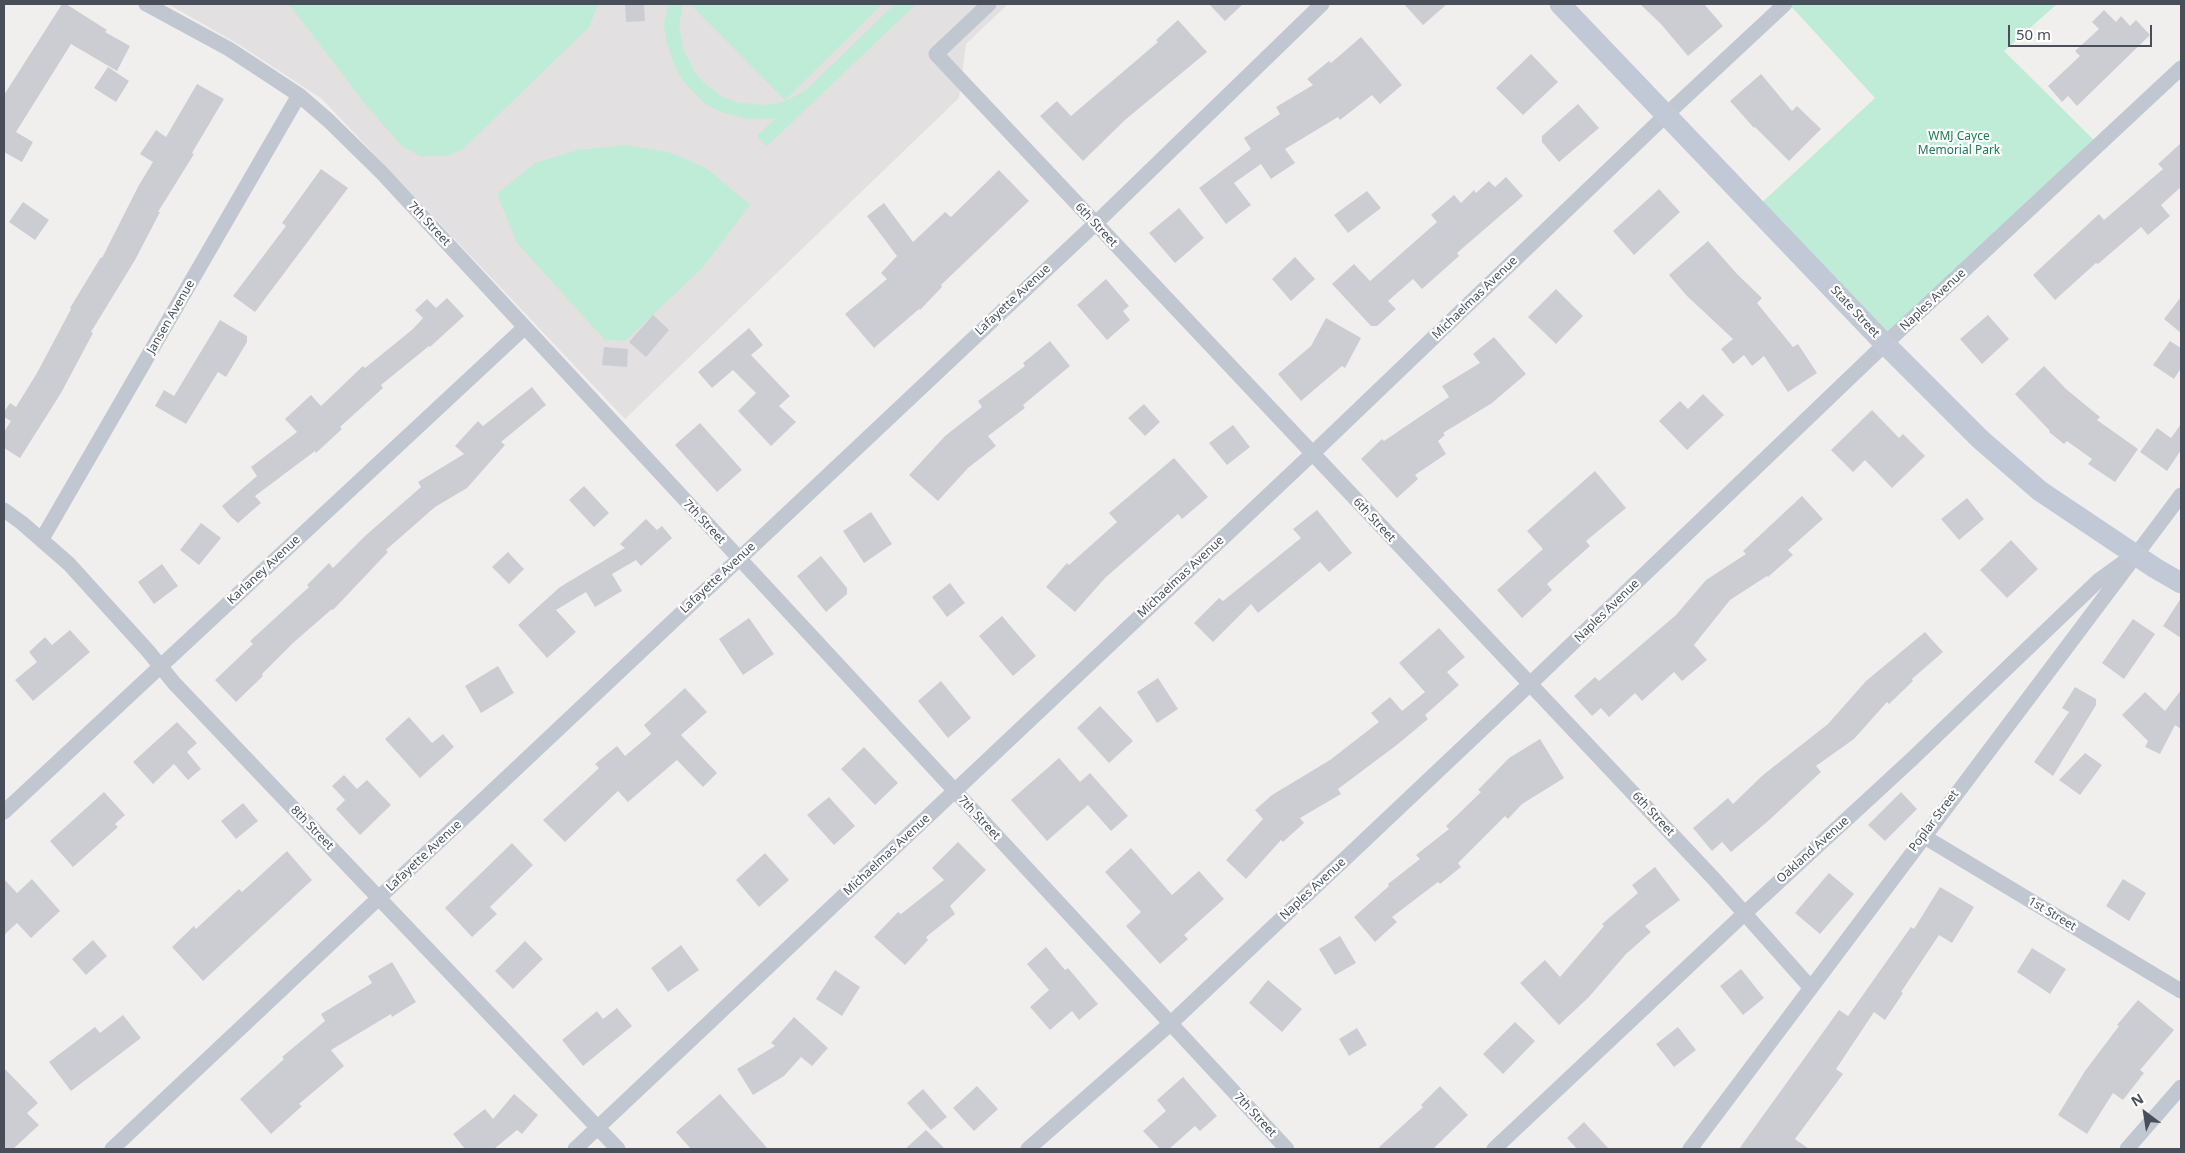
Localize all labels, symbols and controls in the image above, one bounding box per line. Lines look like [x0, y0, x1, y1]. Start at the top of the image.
scale bar [2010, 15, 2154, 47]
text: 50 m [2016, 24, 2051, 44]
park label: WMJ Cayce Memorial Park [1918, 130, 2000, 158]
street label: 7th Street [405, 199, 453, 249]
street label: 6th Street [1072, 200, 1120, 250]
street label: Michaelmas Avenue [1429, 254, 1521, 342]
street label: Lafayette Avenue [972, 262, 1054, 338]
street label: Naples Avenue [1897, 266, 1969, 334]
street label: Jansen Avenue [144, 278, 198, 356]
street label: State Street [1827, 283, 1883, 341]
street label: 6th Street [1350, 495, 1398, 545]
street label: 7th Street [680, 497, 728, 547]
street label: Karlaney Avenue [225, 533, 303, 607]
street label: Michaelmas Avenue [1135, 533, 1227, 621]
street label: Lafayette Avenue [677, 540, 759, 616]
street label: Naples Avenue [1572, 577, 1642, 645]
street label: Poplar Street [1906, 787, 1962, 855]
street label: 6th Street [1629, 789, 1677, 839]
street label: 7th Street [955, 793, 1003, 843]
street label: 8th Street [288, 803, 336, 853]
street label: Michaelmas Avenue [841, 811, 933, 899]
street label: Oakland Avenue [1774, 814, 1852, 886]
street label: Lafayette Avenue [383, 818, 465, 894]
street label: Naples Avenue [1277, 855, 1349, 923]
street label: 1st Street [2025, 894, 2079, 934]
north arrow [2120, 1088, 2170, 1138]
text: N [2127, 1089, 2147, 1111]
street label: 7th Street [1231, 1090, 1279, 1140]

